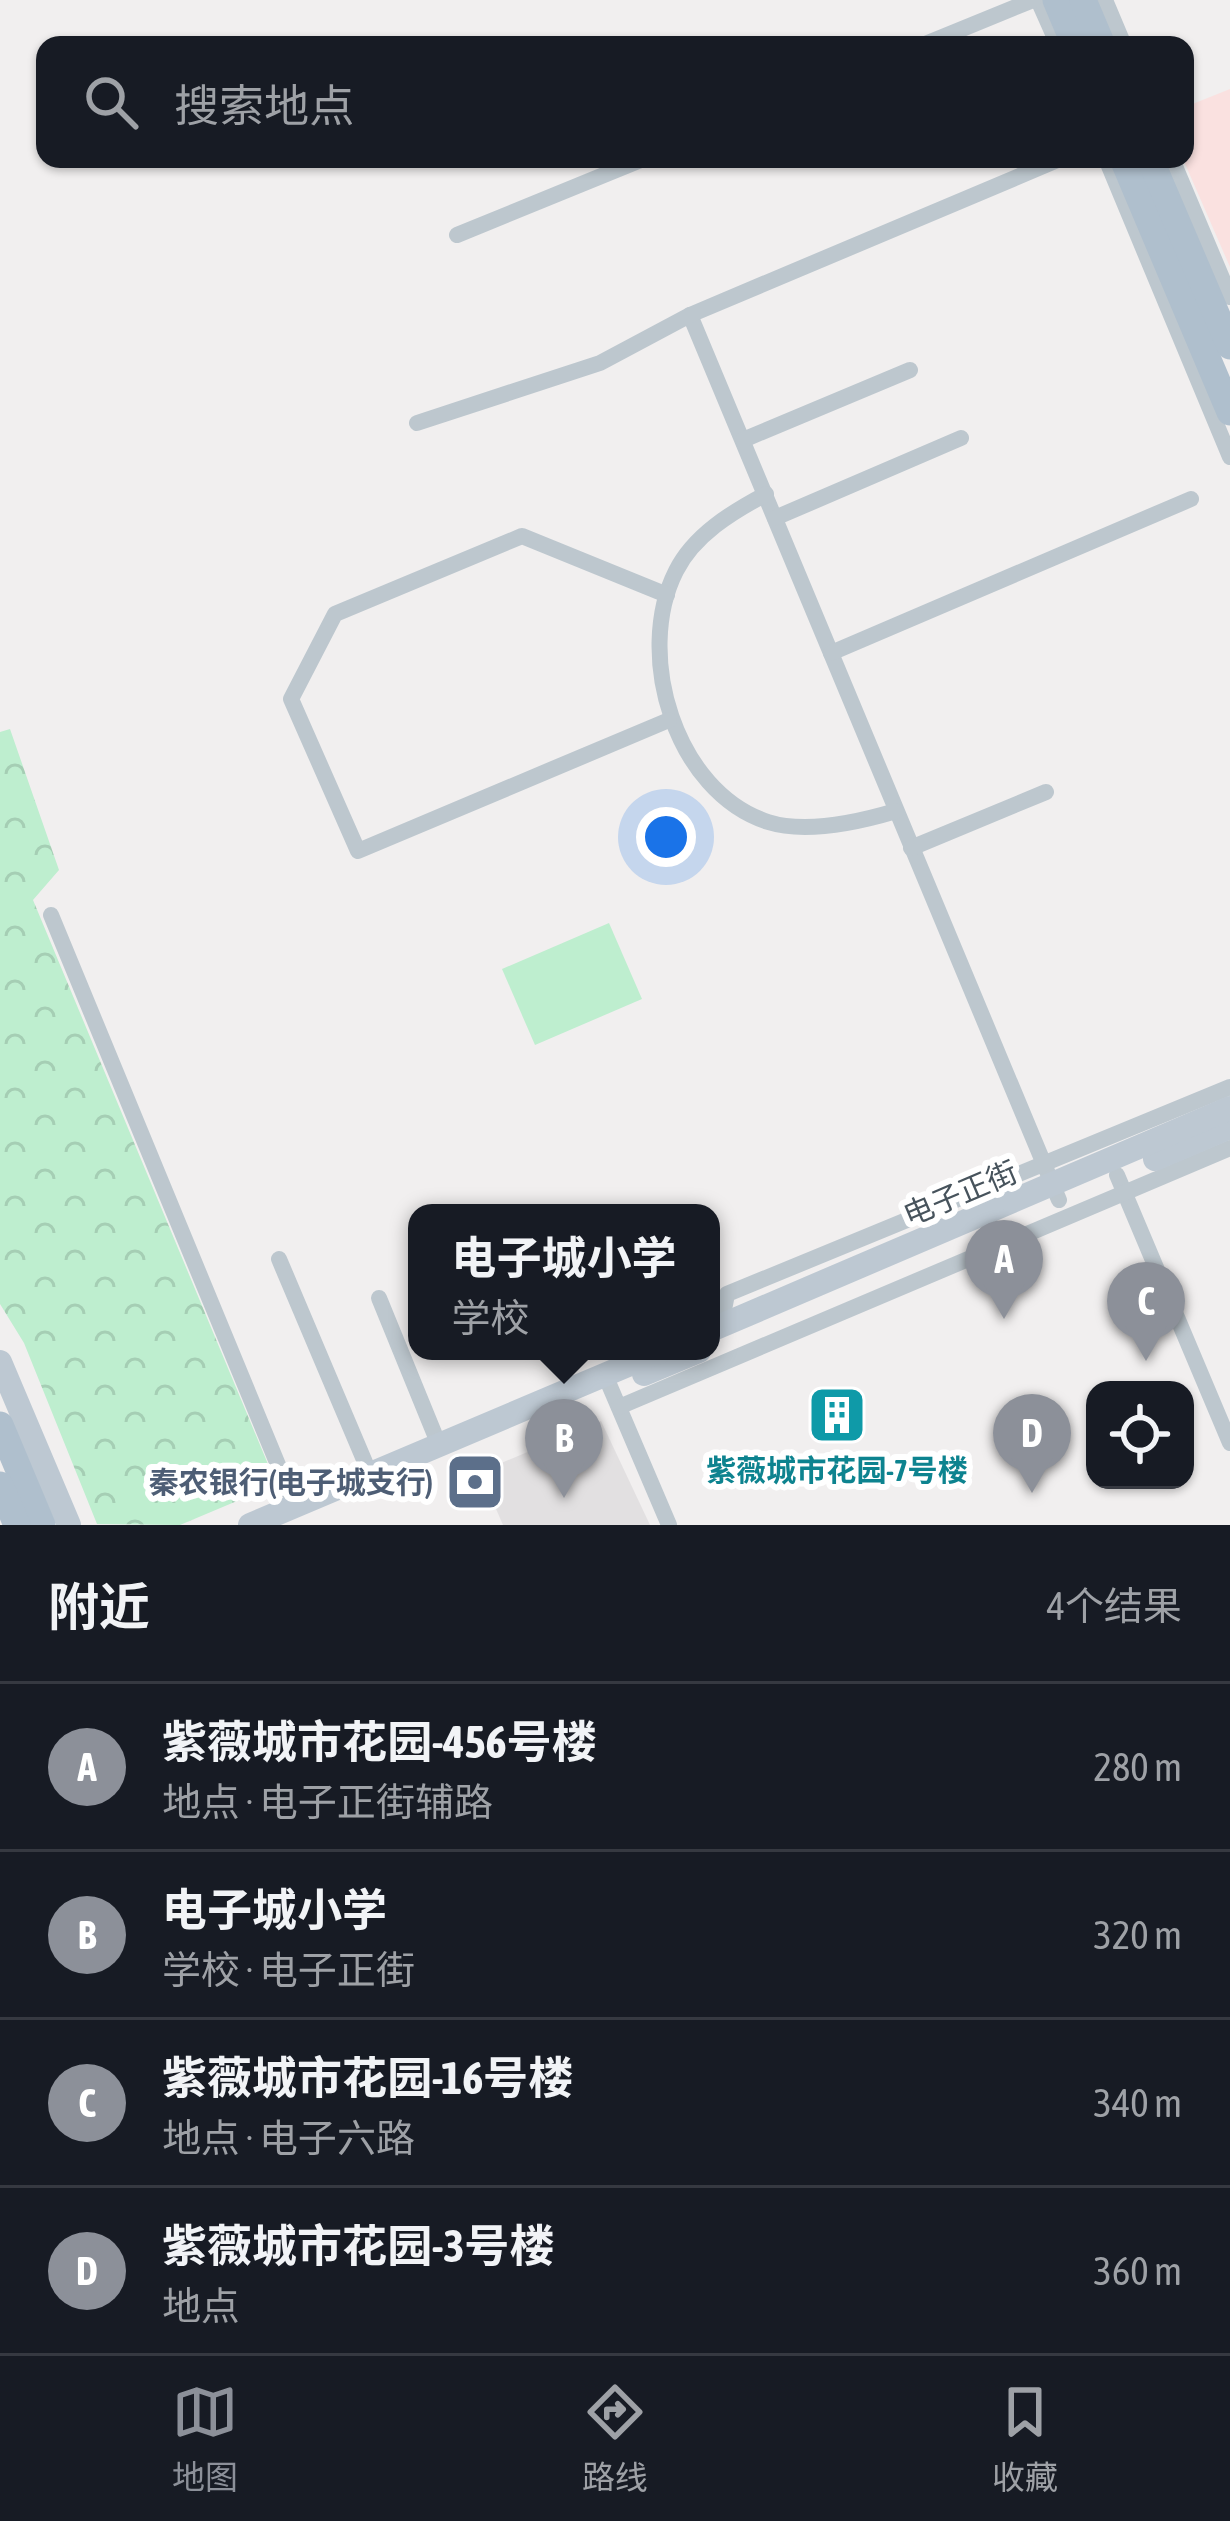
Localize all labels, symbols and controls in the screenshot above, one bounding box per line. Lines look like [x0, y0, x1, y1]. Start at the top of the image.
search box [36, 36, 1194, 168]
icon: search [78, 69, 144, 135]
text: 搜索地点 [174, 80, 354, 132]
your location [636, 807, 696, 867]
street label: 电子正街 [898, 1154, 1022, 1232]
popup [408, 1204, 720, 1360]
pin: A [965, 1220, 1043, 1319]
text: 电子城小学 [451, 1232, 677, 1284]
pin: C [1107, 1262, 1185, 1361]
text: 学校 [451, 1296, 530, 1340]
map controls [1086, 1381, 1194, 1489]
button: locate [1086, 1381, 1194, 1489]
building icon: 紫薇城市花园-7号楼 [806, 1384, 868, 1446]
pin: D [993, 1394, 1071, 1493]
pin: B [525, 1399, 603, 1498]
bank icon: 秦农银行(电子城支行) [444, 1451, 506, 1513]
place label: 紫薇城市花园-7号楼 [706, 1453, 968, 1487]
place label: 秦农银行(电子城支行) [149, 1465, 433, 1499]
text: 附近 [48, 1577, 150, 1636]
text: 4个结果 [1047, 1584, 1182, 1628]
text: 紫薇城市花园-456号楼 [162, 1716, 597, 1768]
text: A [77, 1745, 97, 1789]
text: 280 m [1094, 1745, 1182, 1789]
text: 地点 · 电子正街辅路 [162, 1780, 493, 1824]
text: 电子城小学 [162, 1884, 387, 1936]
text: B [78, 1913, 96, 1957]
text: 320 m [1094, 1913, 1182, 1957]
text: 学校 · 电子正街 [162, 1948, 415, 1992]
text: 紫薇城市花园-16号楼 [162, 2052, 573, 2104]
text: C [78, 2081, 96, 2125]
text: 340 m [1094, 2081, 1182, 2125]
text: 地点 · 电子六路 [162, 2116, 415, 2160]
text: 紫薇城市花园-3号楼 [162, 2220, 554, 2272]
text: D [76, 2249, 98, 2293]
text: 360 m [1094, 2249, 1182, 2293]
text: 地点 [162, 2284, 240, 2328]
tab: 地图 [172, 2379, 238, 2499]
tab: 路线 [582, 2379, 648, 2499]
tab: 收藏 [992, 2379, 1058, 2499]

